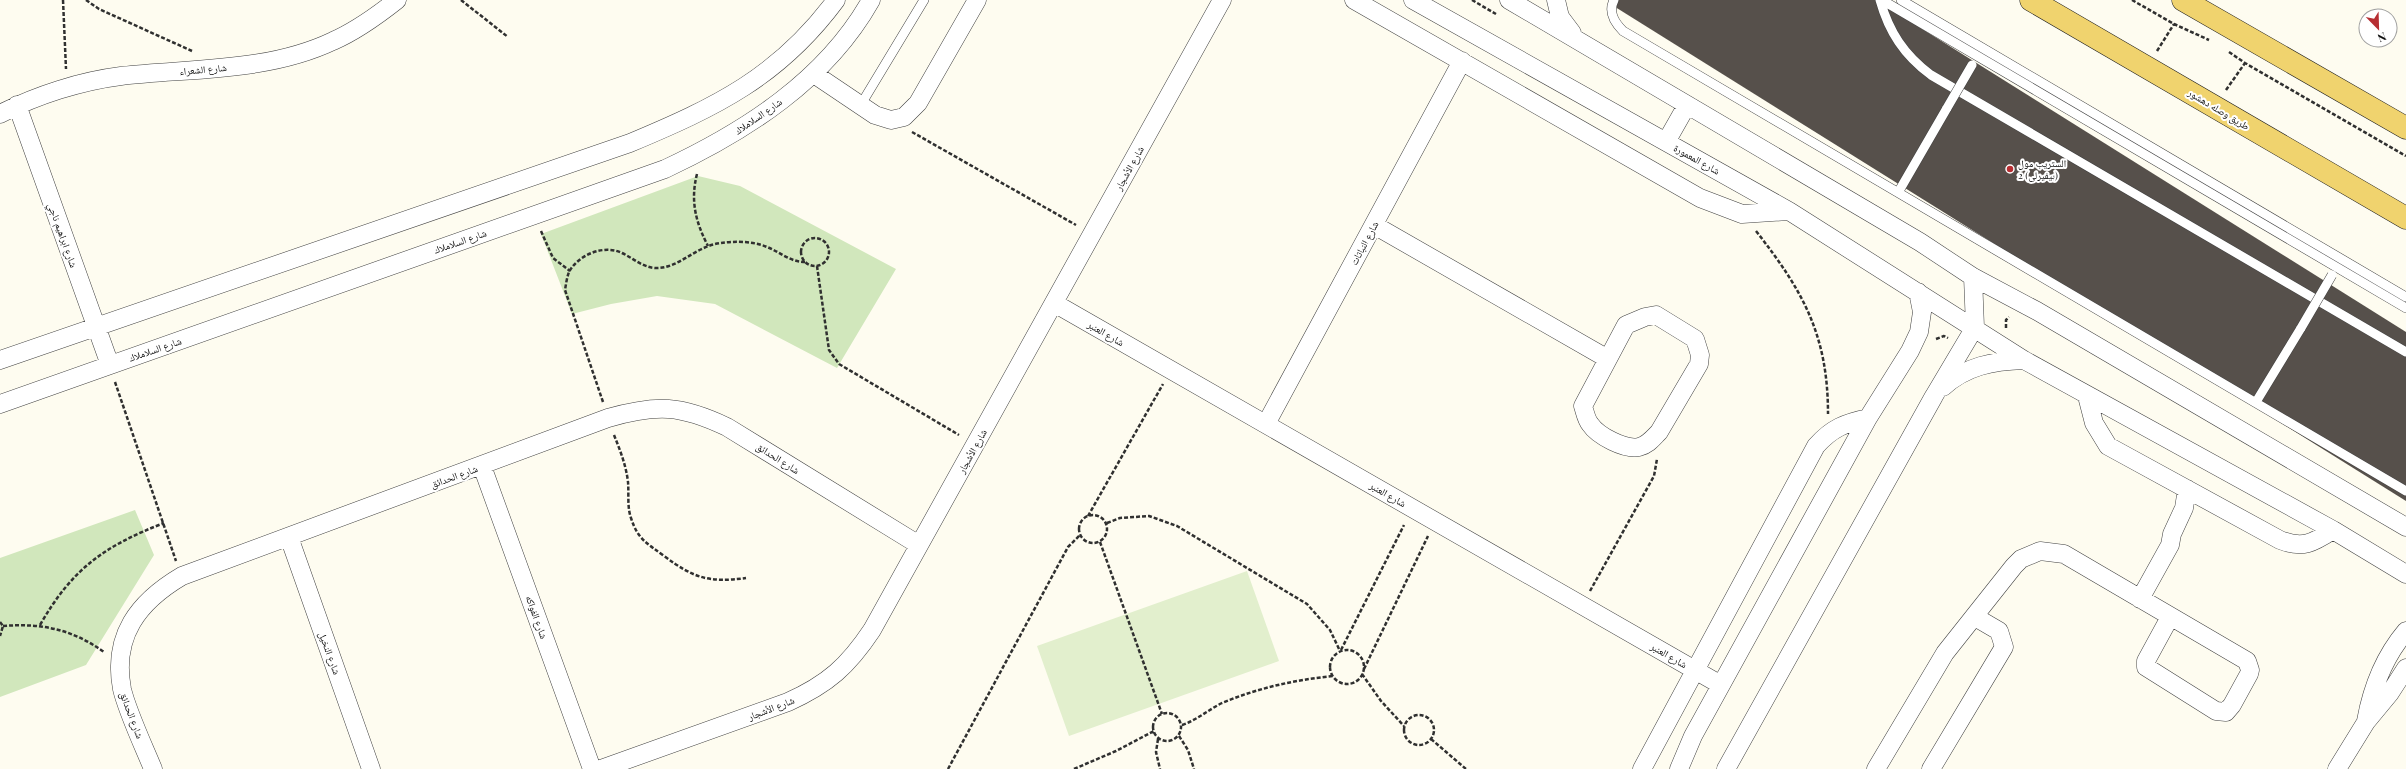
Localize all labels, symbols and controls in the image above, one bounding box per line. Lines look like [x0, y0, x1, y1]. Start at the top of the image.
north arrow [2358, 8, 2398, 48]
text: N [2375, 29, 2389, 46]
street label: شارع الشعراء [179, 60, 228, 78]
street label: طريق وصله دهشور [2185, 85, 2253, 133]
street label: شارع السلاملاك [731, 94, 785, 138]
street label: شارع المعمورة [1671, 141, 1723, 178]
street label: شارع الأشجار [1111, 143, 1147, 194]
place label: الستريب مول 2 (بيفيرلى) [2018, 156, 2066, 182]
marker: الستريب مول 2 (بيفيرلى) [2005, 164, 2015, 174]
street label: شارع ابراهيم ناجي [43, 201, 81, 270]
street label: شارع النباتات [1347, 218, 1382, 268]
street label: شارع السلاملاك [432, 225, 489, 257]
street label: شارع العنبر [1084, 316, 1127, 349]
street label: شارع السلاملاك [127, 333, 184, 365]
street label: شارع الأشجار [954, 426, 990, 477]
street label: شارع الحدائق [754, 439, 803, 477]
street label: شارع الحدائق [429, 461, 480, 491]
street label: شارع العنبر [1366, 477, 1409, 510]
street label: شارع الفواكه [523, 593, 552, 641]
street label: شارع النخيل [316, 629, 344, 677]
street label: شارع العنبر [1647, 638, 1690, 671]
street label: شارع الحدائق [117, 690, 147, 741]
street label: شارع الأشجار [745, 693, 797, 724]

